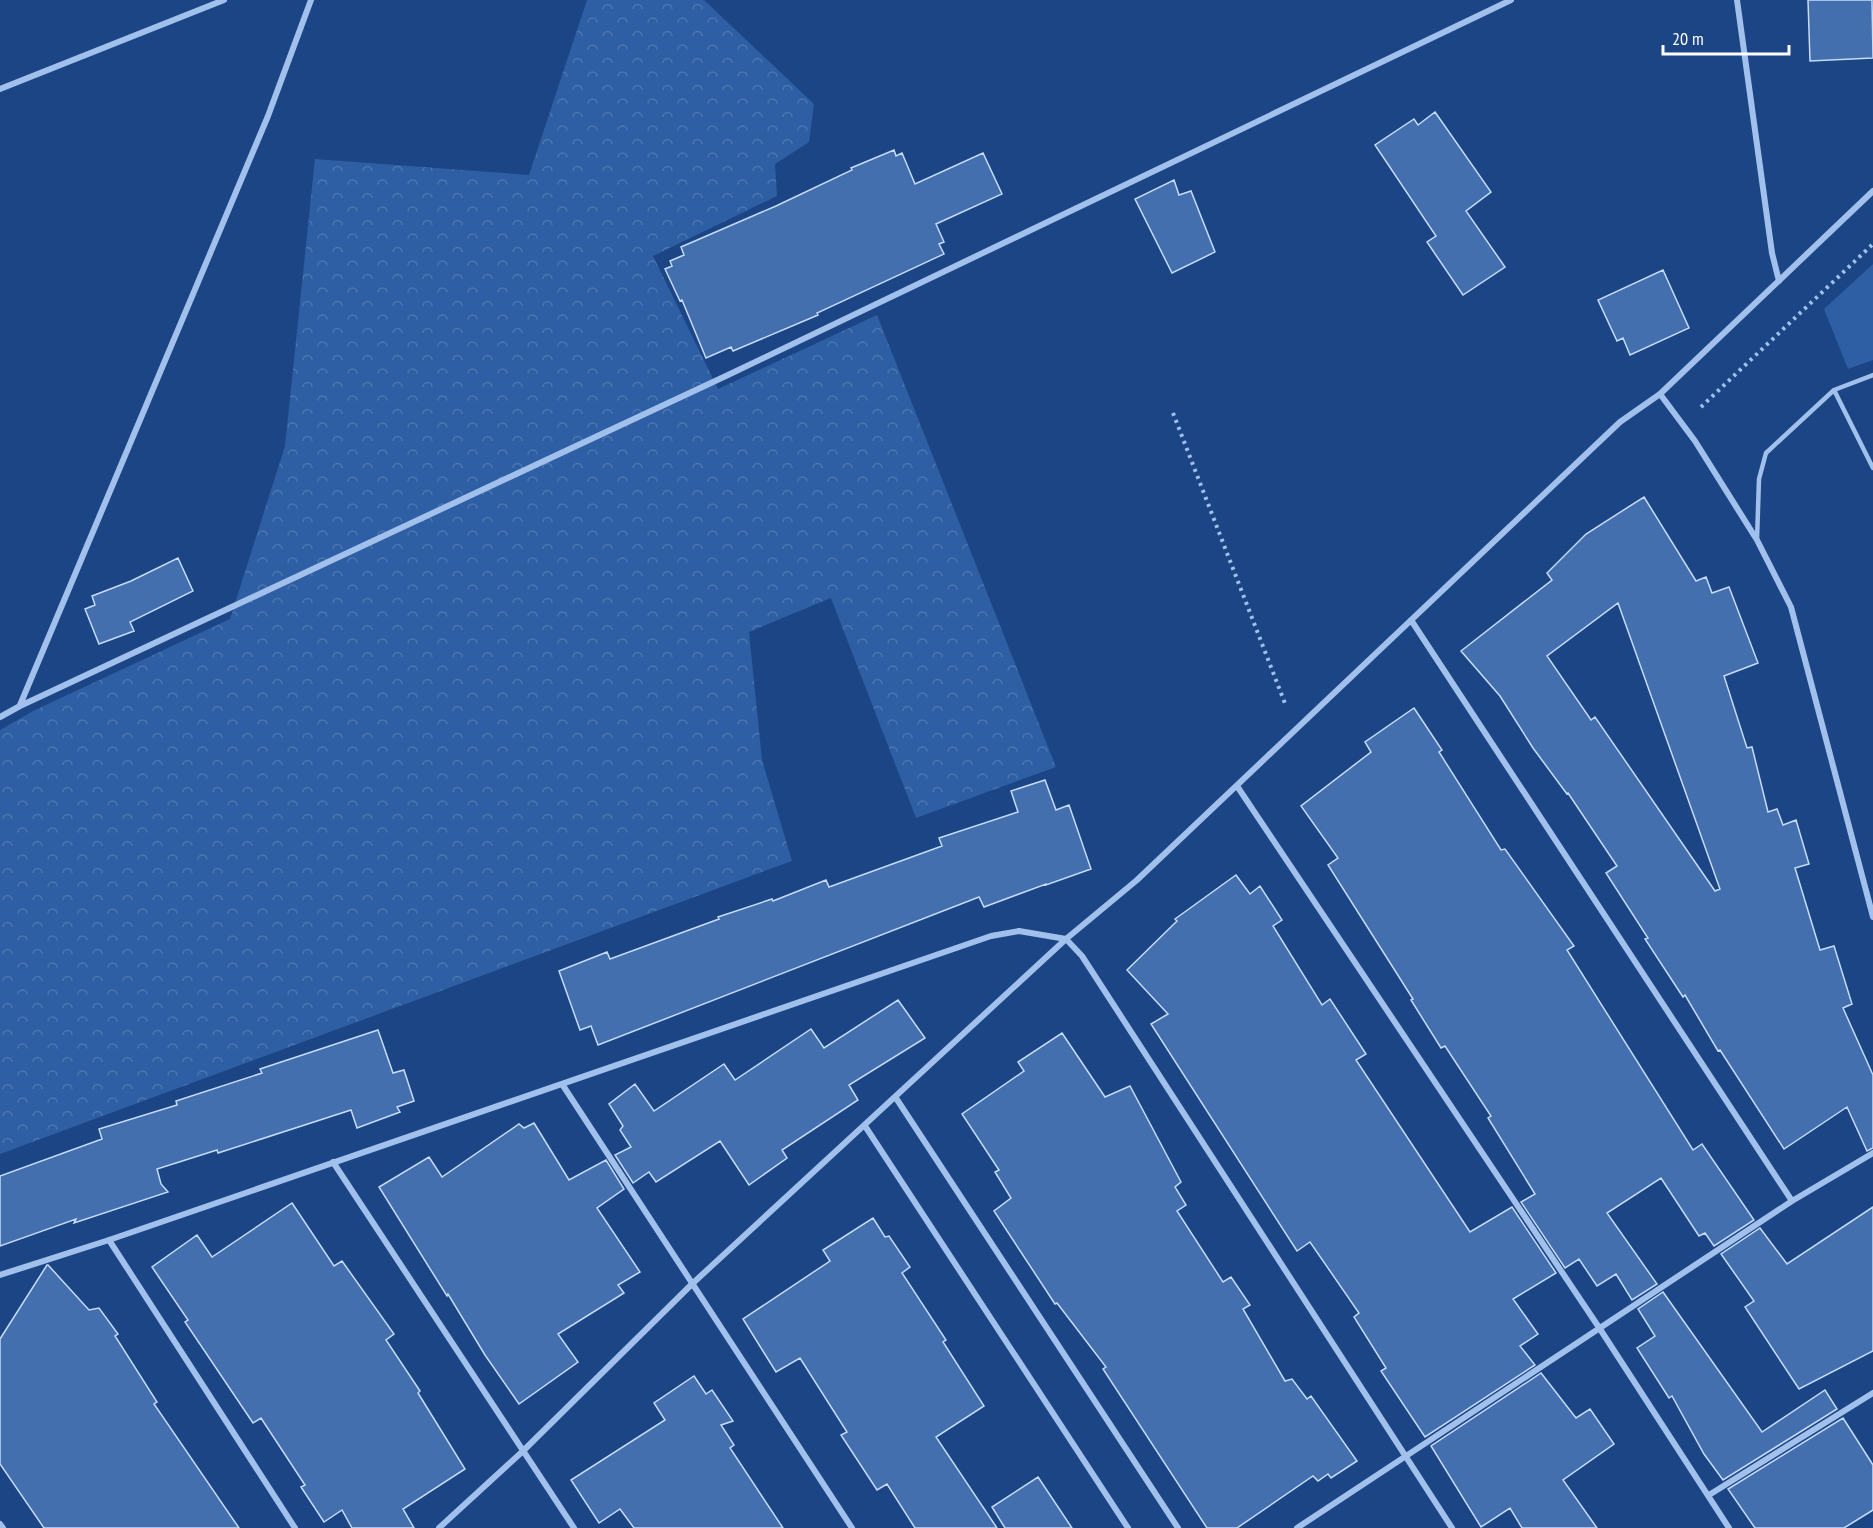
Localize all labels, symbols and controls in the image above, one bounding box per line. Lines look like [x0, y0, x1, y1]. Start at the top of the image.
scale bar [1663, 18, 1789, 56]
text: 20 m [1672, 27, 1704, 50]

